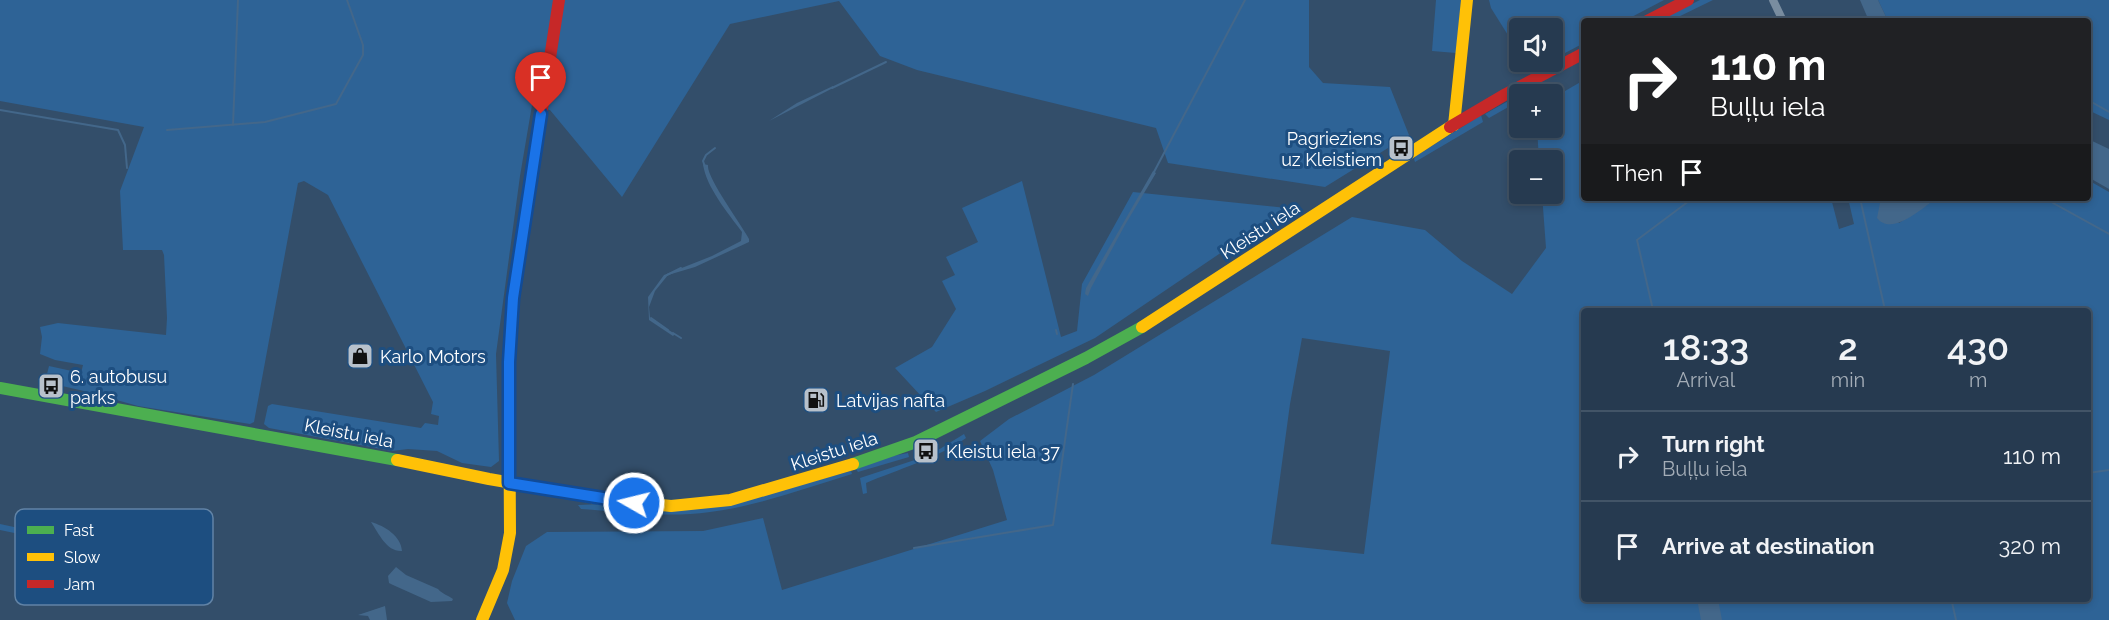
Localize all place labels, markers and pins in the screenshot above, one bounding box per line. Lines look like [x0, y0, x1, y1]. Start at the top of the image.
pin [515, 52, 566, 114]
place label: Pagrieziens uz Kleistiem [1281, 128, 1382, 170]
bus stop icon: Pagrieziens uz Kleistiem [1386, 133, 1416, 163]
shop icon: Karlo Motors [345, 341, 375, 371]
place label: Karlo Motors [380, 346, 486, 367]
place label: 6. autobusu parks [70, 366, 167, 408]
bus stop icon: 6. autobusu parks [36, 371, 66, 401]
fuel station icon: Latvijas nafta [801, 385, 831, 415]
place label: Latvijas nafta [836, 390, 945, 411]
bus stop icon: Kleistu iela 37 [911, 436, 941, 466]
place label: Kleistu iela 37 [946, 441, 1060, 462]

